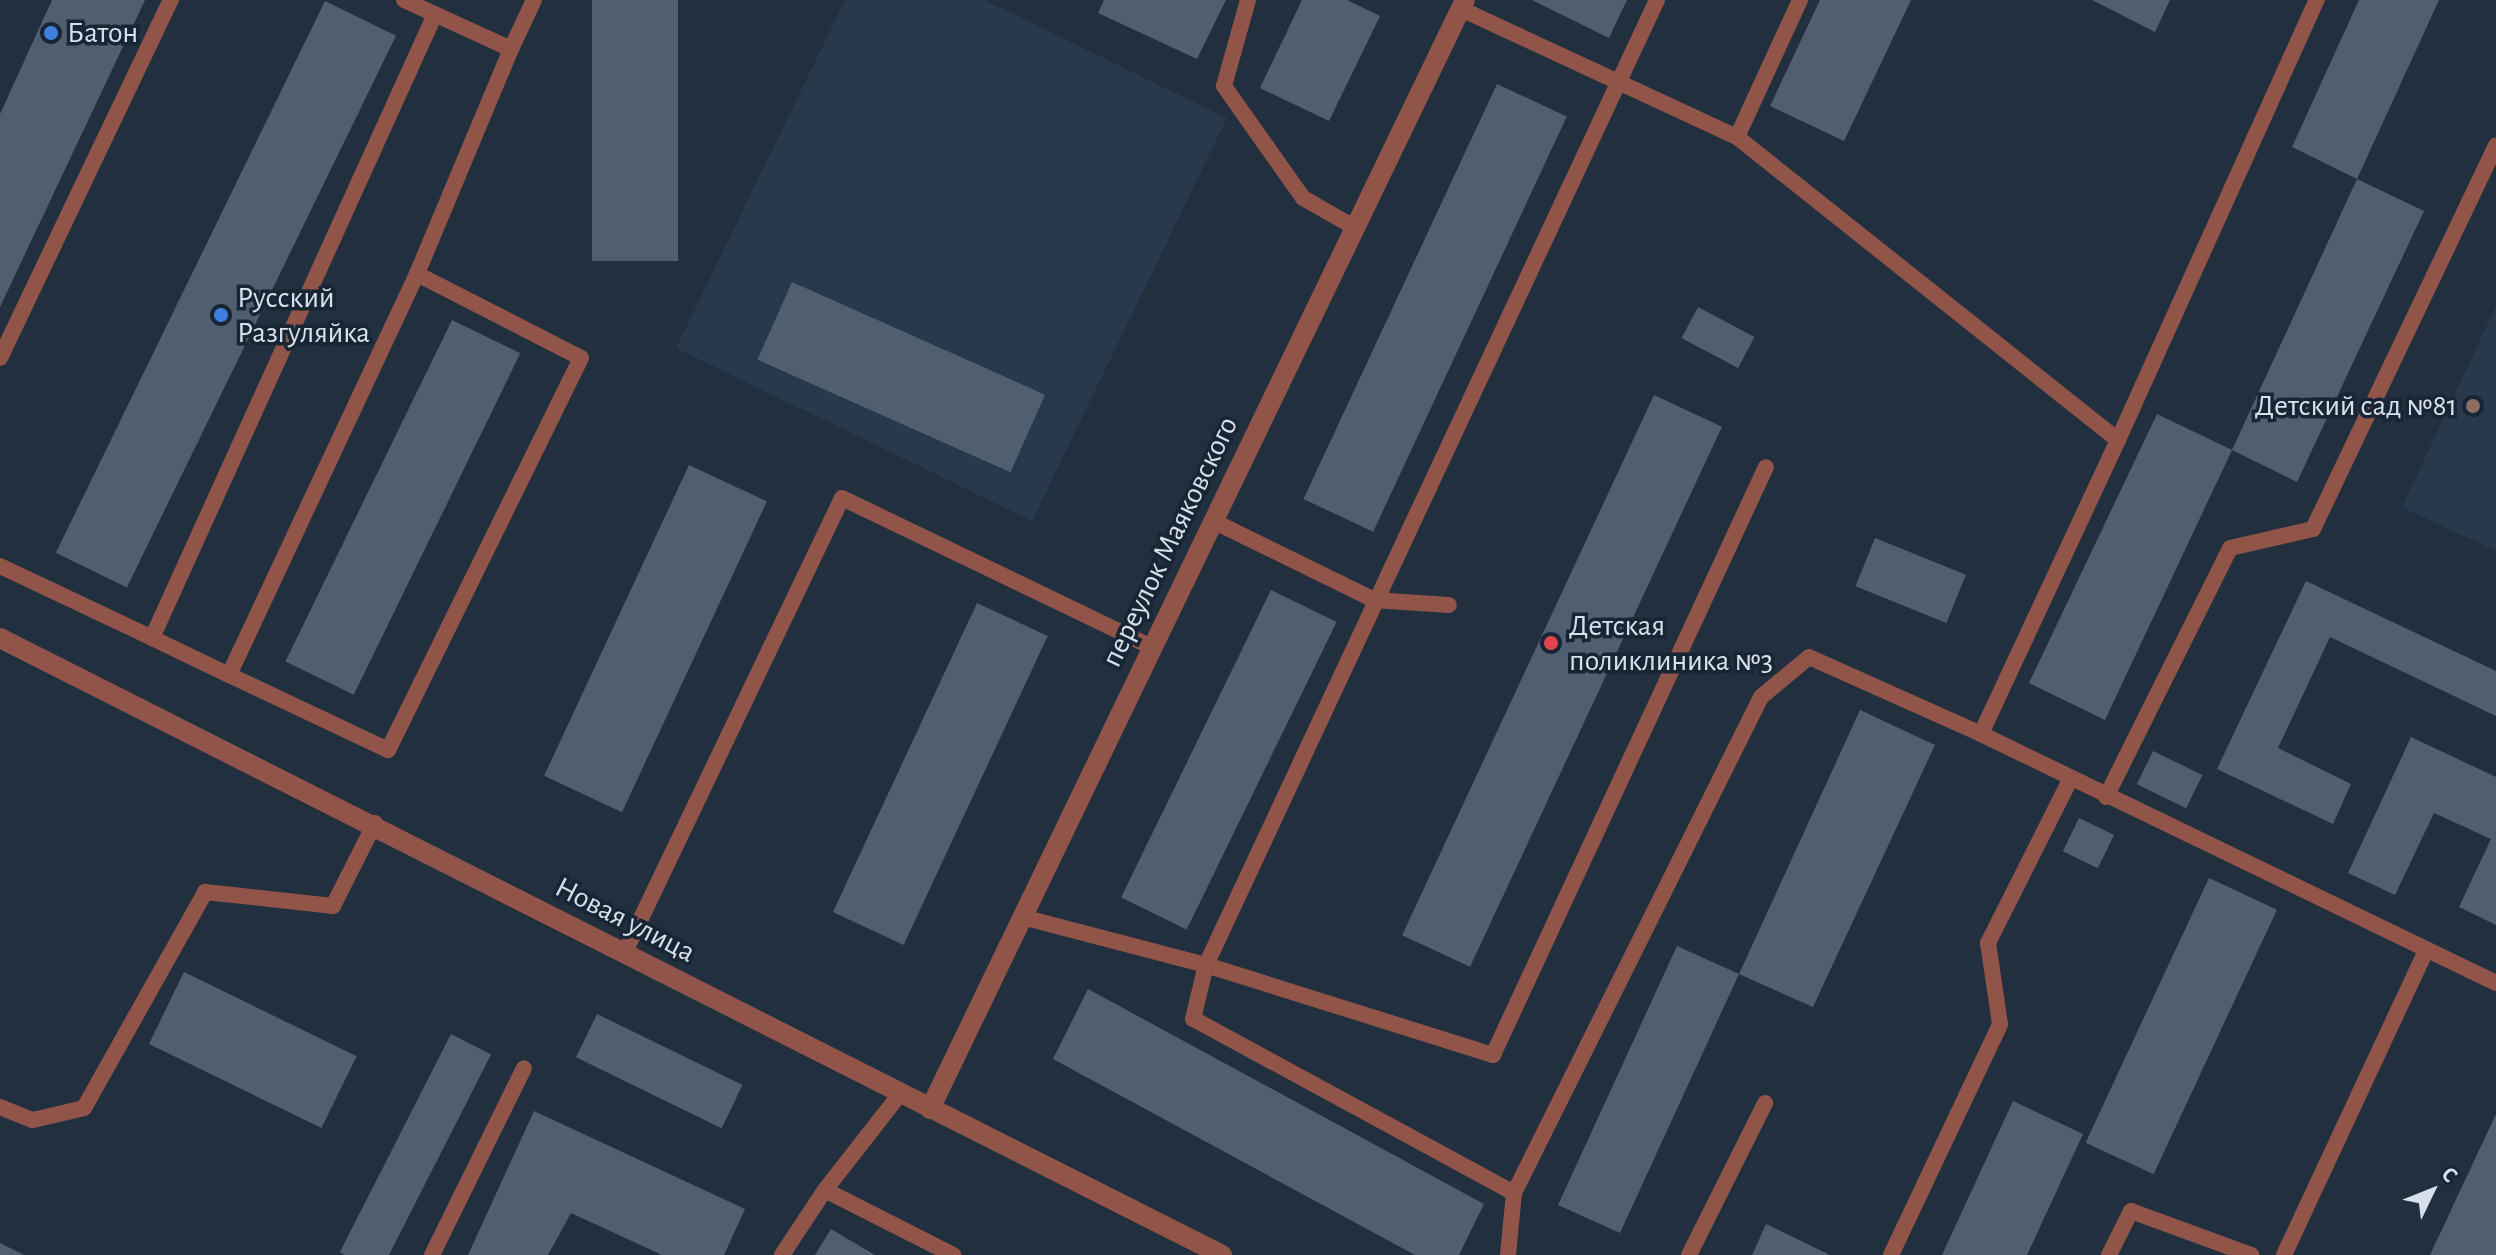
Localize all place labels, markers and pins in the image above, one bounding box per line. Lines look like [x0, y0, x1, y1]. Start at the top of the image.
place label: Батон [67, 15, 138, 51]
marker: Батон [42, 24, 60, 42]
place label: Русский Разгуляйка [237, 280, 370, 350]
marker: Русский Разгуляйка [212, 306, 230, 324]
place label: Детский сад №81 [2255, 388, 2457, 424]
marker: Детский сад №81 [2464, 397, 2482, 415]
place label: Детская поликлиника №3 [1569, 608, 1773, 678]
marker: Детская поликлиника №3 [1540, 632, 1562, 654]

